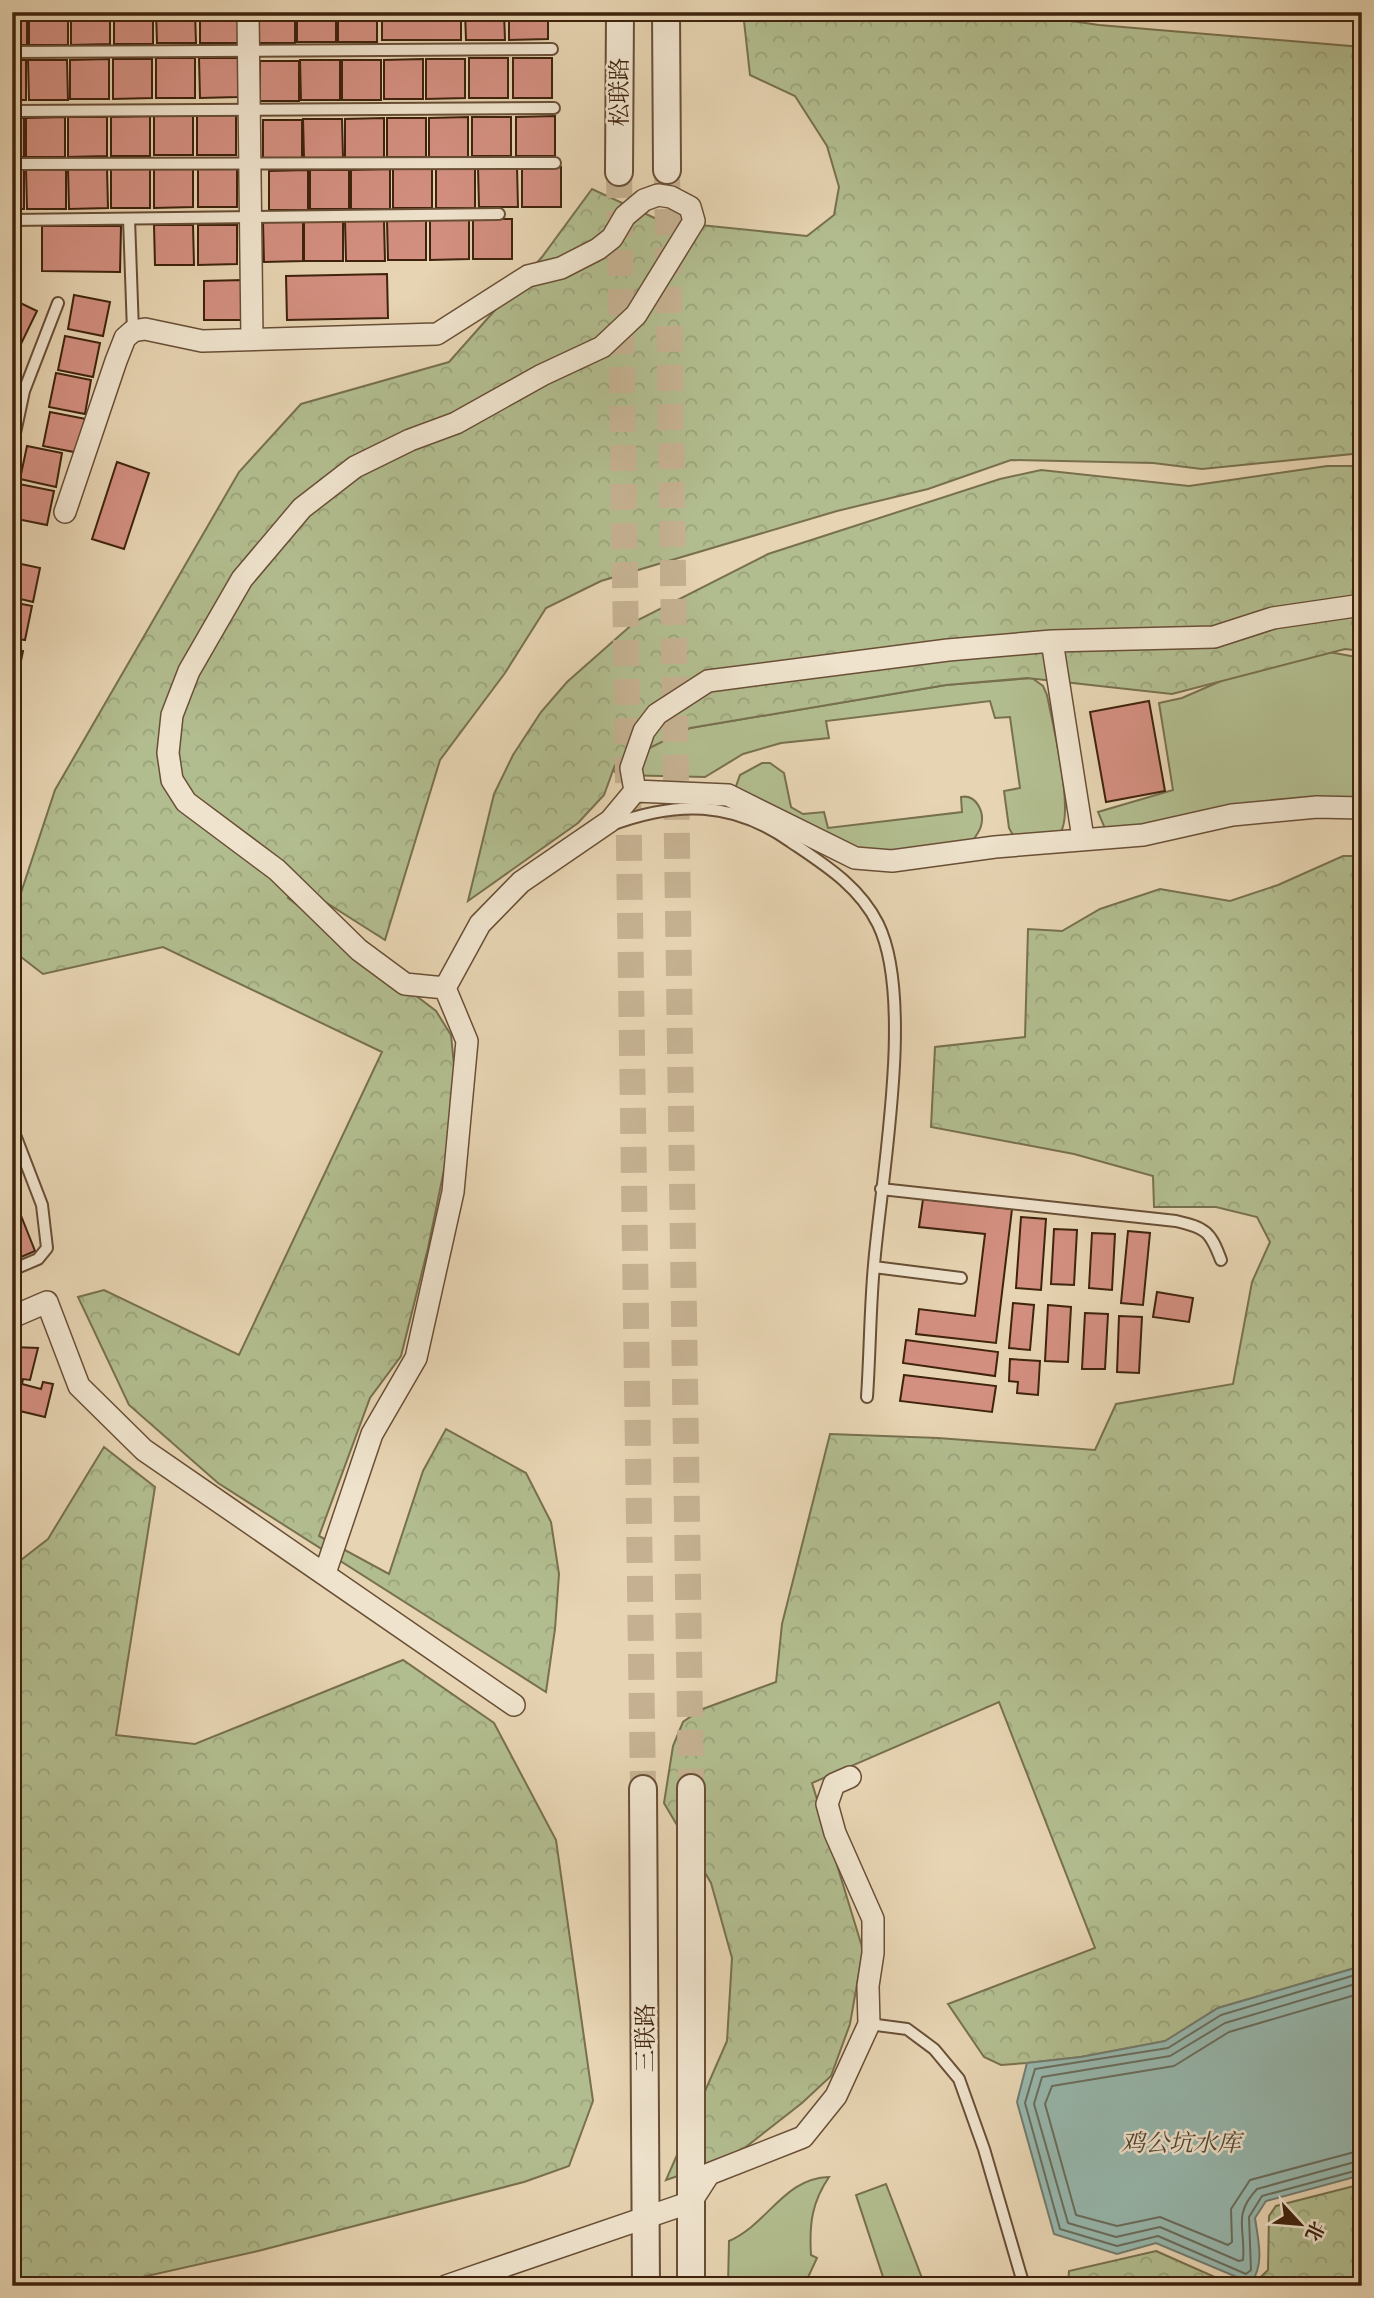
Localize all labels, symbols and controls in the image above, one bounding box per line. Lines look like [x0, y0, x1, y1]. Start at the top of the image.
street label: 松联路 [604, 58, 634, 127]
street label: 三联路 [630, 2004, 660, 2073]
water label: 鸡公坑水库 [1121, 2127, 1245, 2158]
north arrow [1266, 2190, 1336, 2260]
text: 北 [1299, 2217, 1330, 2245]

